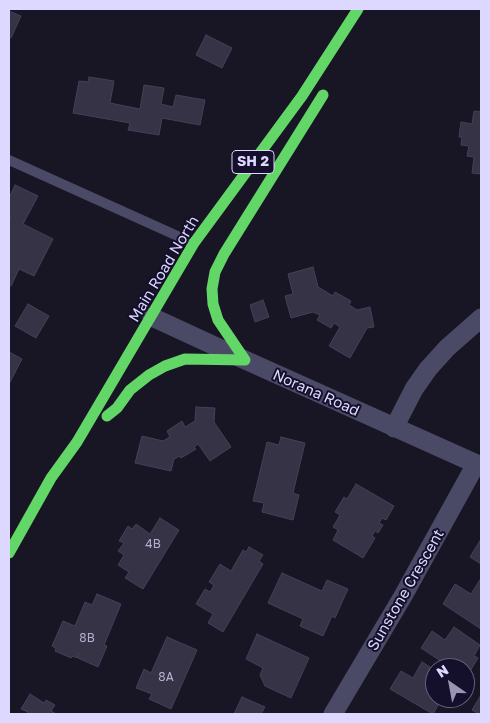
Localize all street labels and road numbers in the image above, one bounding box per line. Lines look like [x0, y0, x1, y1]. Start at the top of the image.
road number: SH 2 [232, 150, 274, 173]
street label: Main Road North [125, 213, 203, 325]
street label: Norana Road [270, 366, 362, 420]
street label: Sunstone Crescent [364, 526, 448, 654]

